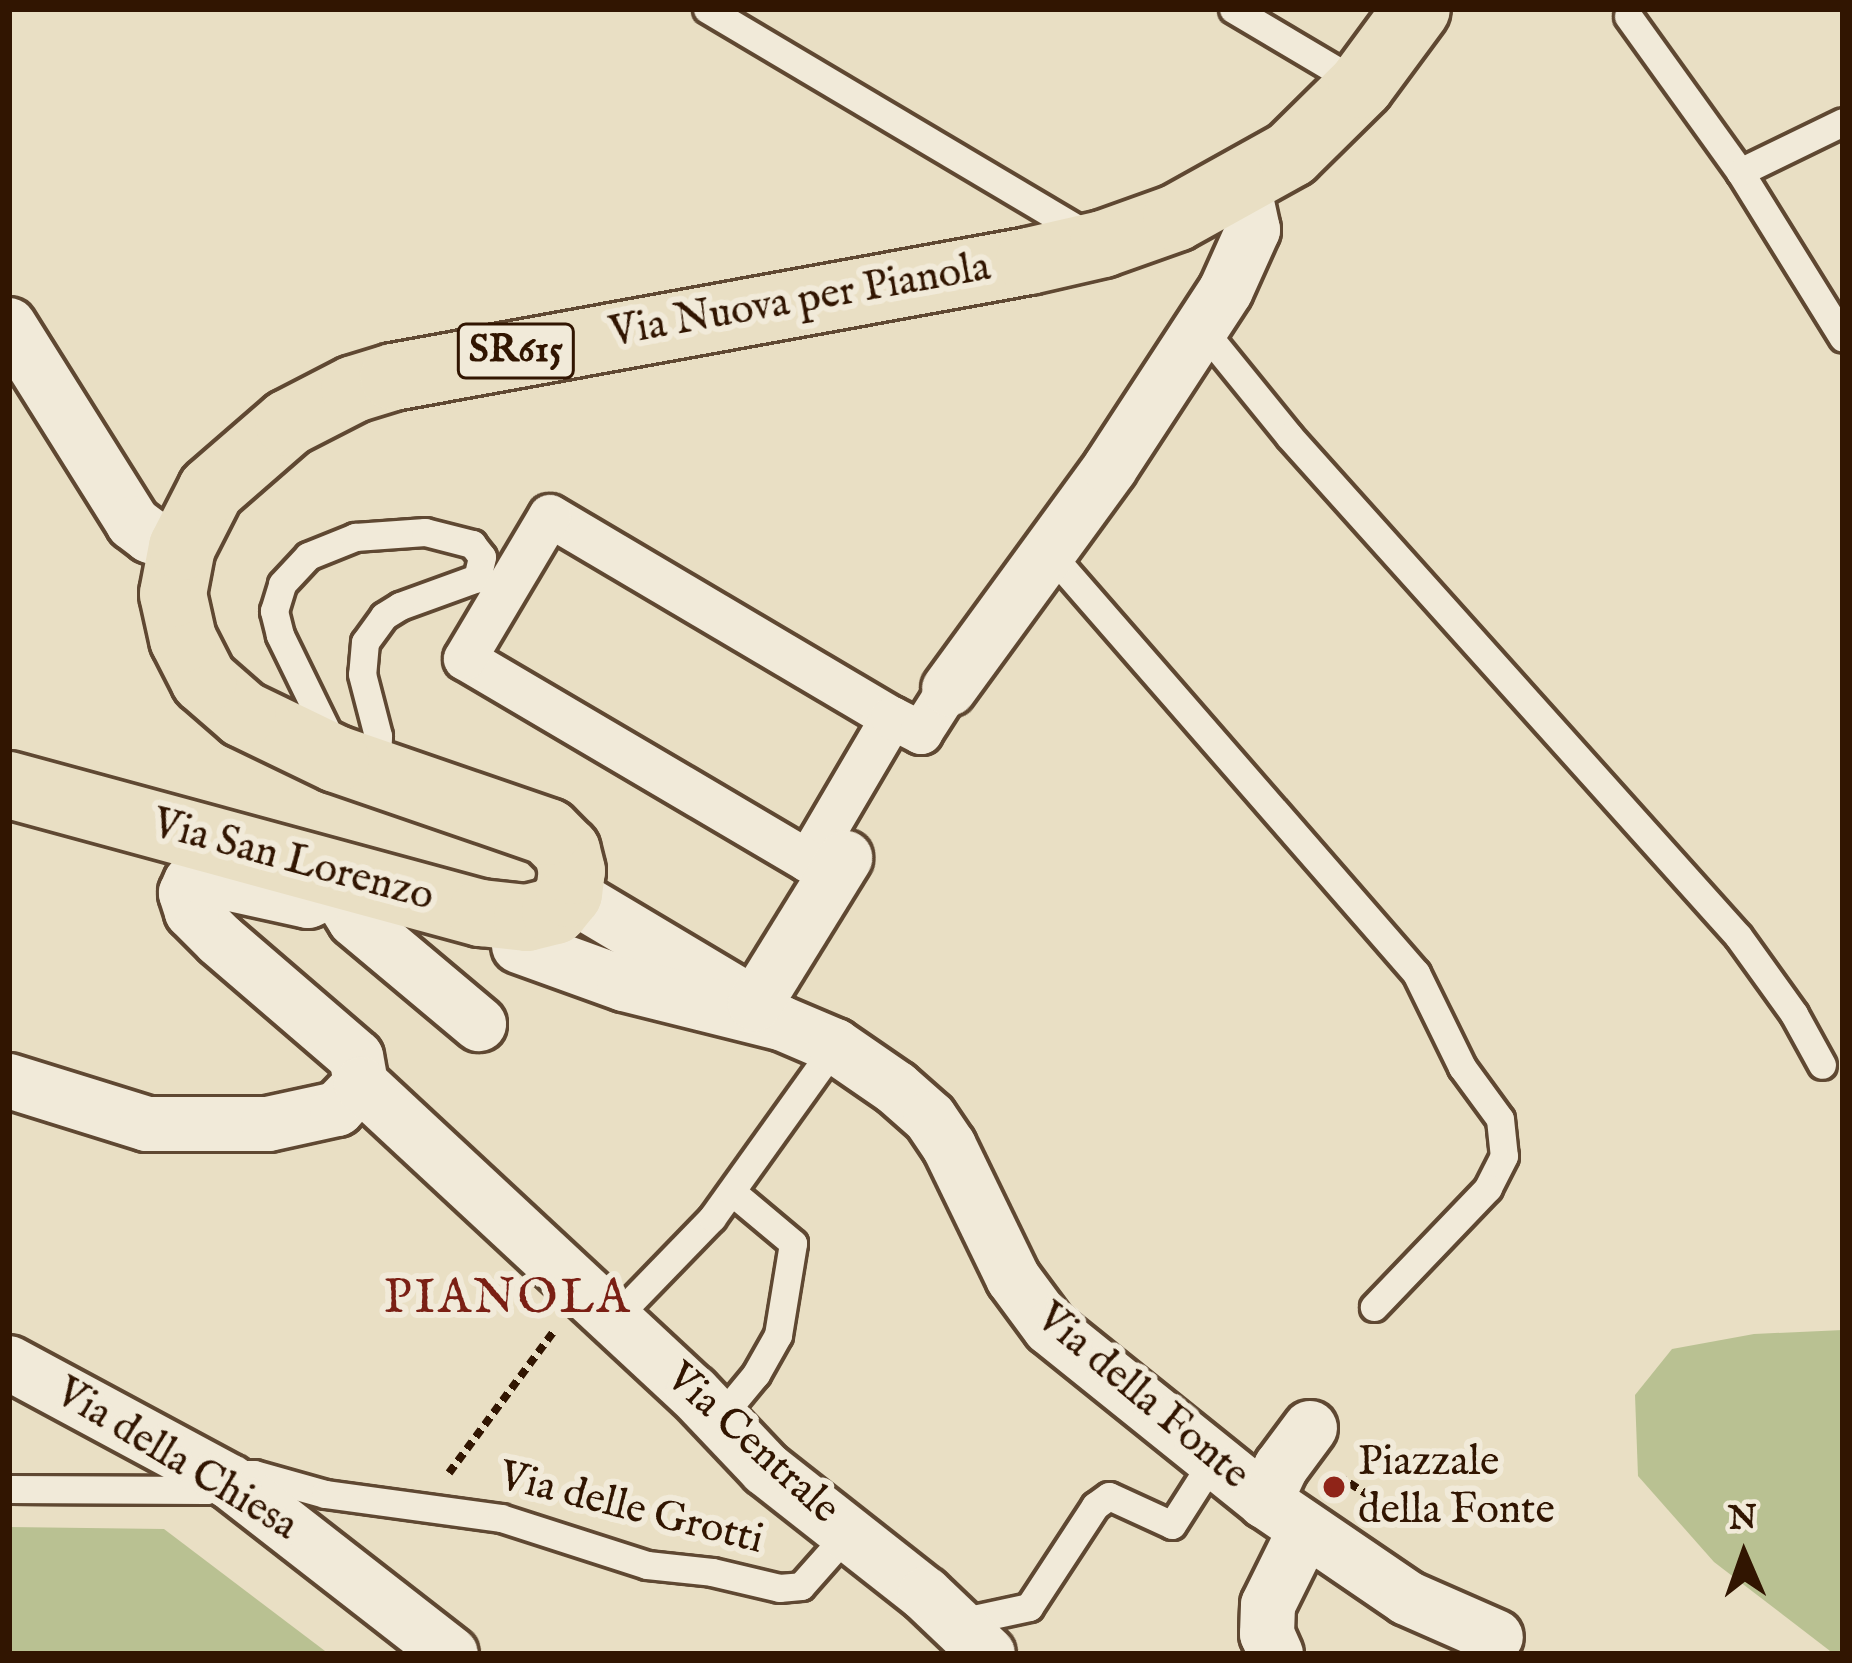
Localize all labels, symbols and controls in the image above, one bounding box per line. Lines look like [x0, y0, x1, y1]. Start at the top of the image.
street label: Via Nuova per Pianola [606, 243, 994, 359]
road number: SR615 [456, 318, 576, 384]
street label: Via San Lorenzo [147, 799, 439, 923]
district label: PIANOLA [384, 1271, 632, 1329]
street label: Via della Fonte [1025, 1293, 1259, 1501]
street label: Via Centrale [655, 1353, 849, 1535]
street label: Via della Chiesa [46, 1368, 306, 1552]
place label: Piazzale della Fonte [1358, 1438, 1555, 1537]
street label: Via delle Grotti [494, 1452, 768, 1566]
marker: Piazzale della Fonte [1321, 1474, 1347, 1500]
north arrow [1684, 1495, 1804, 1615]
text: N [1728, 1498, 1758, 1541]

